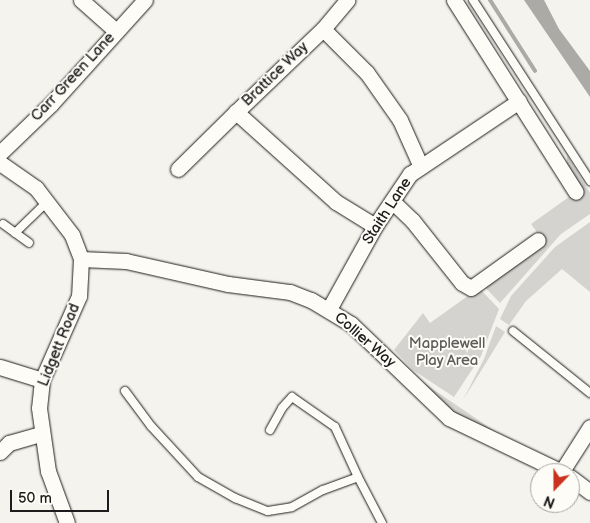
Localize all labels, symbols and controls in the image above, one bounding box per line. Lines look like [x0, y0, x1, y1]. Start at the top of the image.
street label: Carr Green Lane [27, 29, 119, 125]
street label: Brattice Way [238, 38, 312, 110]
street label: Staith Lane [359, 174, 415, 248]
street label: Lidgett Road [34, 301, 84, 389]
street label: Collier Way [330, 308, 400, 372]
park label: Mapplewell Play Area [409, 334, 485, 369]
north arrow [530, 463, 580, 513]
scale bar [12, 480, 111, 512]
text: 50 m [18, 489, 52, 508]
text: N [542, 492, 558, 511]

